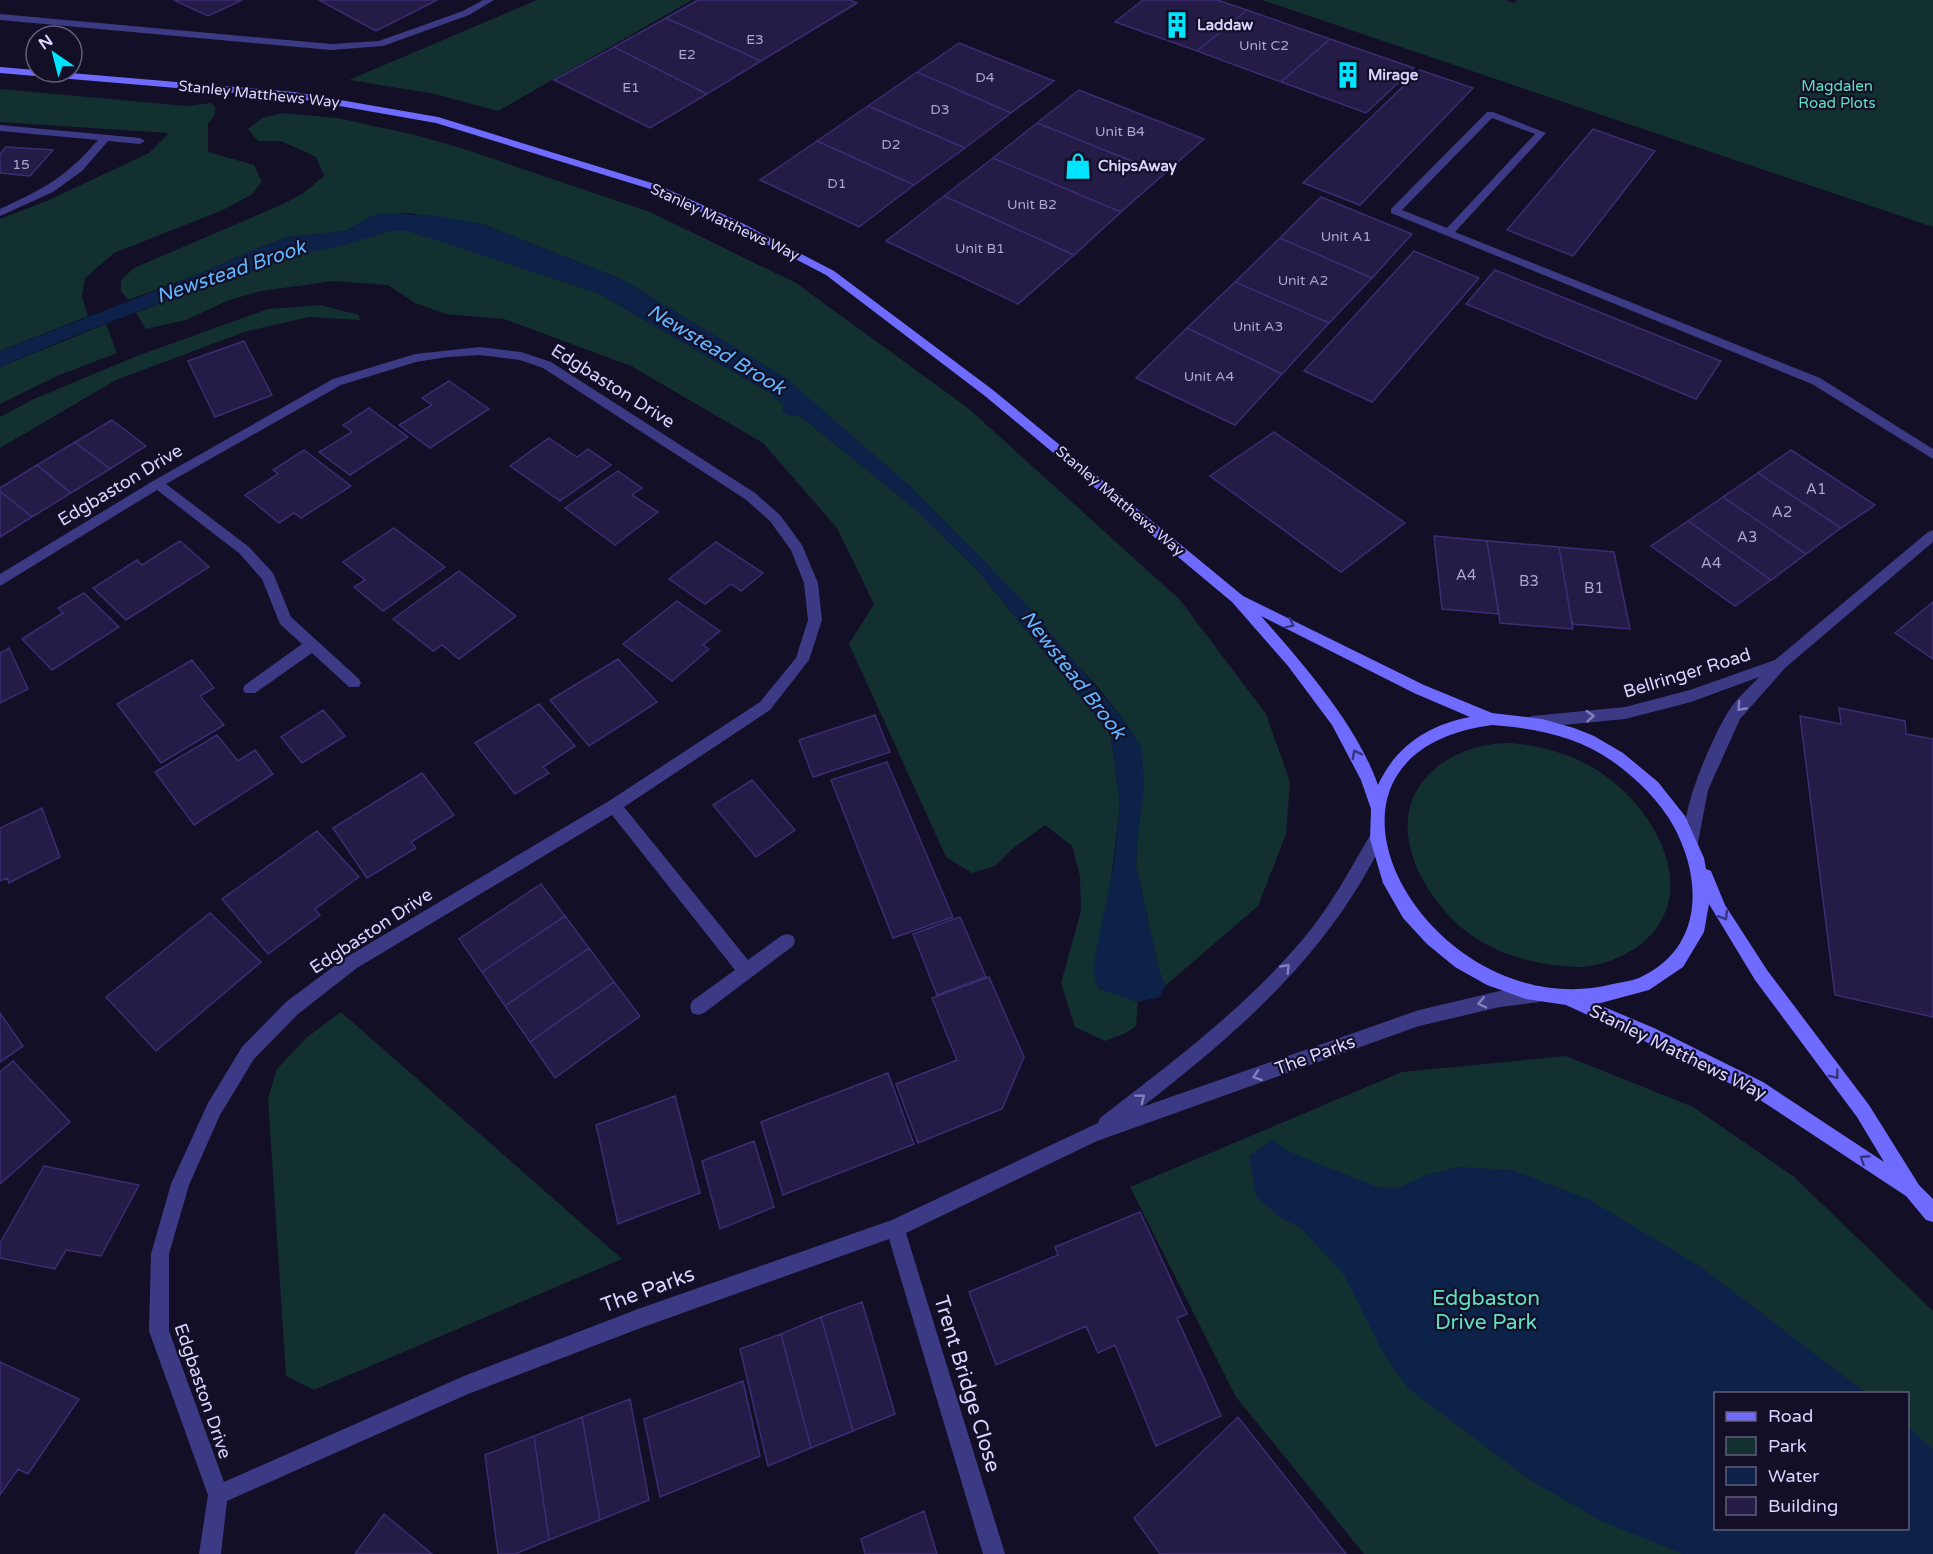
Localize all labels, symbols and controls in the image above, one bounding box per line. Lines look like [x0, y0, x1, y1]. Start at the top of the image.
building icon: Laddaw [1162, 10, 1192, 40]
place label: Laddaw [1197, 16, 1253, 34]
north arrow [24, 24, 84, 84]
text: N [35, 31, 57, 54]
house number: E3 [746, 31, 764, 48]
house number: Unit C2 [1239, 37, 1289, 54]
house number: E2 [678, 46, 696, 63]
building icon: Mirage [1333, 60, 1363, 90]
place label: Mirage [1368, 66, 1419, 85]
house number: D4 [975, 69, 995, 86]
street label: Stanley Matthews Way [178, 77, 340, 111]
park label: Magdalen Road Plots [1798, 77, 1876, 112]
house number: E1 [622, 79, 640, 96]
house number: D3 [930, 101, 950, 118]
house number: Unit B4 [1095, 123, 1145, 140]
house number: D2 [881, 136, 901, 153]
shop icon: ChipsAway [1063, 151, 1093, 181]
house number: 15 [12, 156, 30, 173]
place label: ChipsAway [1098, 157, 1177, 176]
house number: D1 [827, 175, 847, 192]
street label: Stanley Matthews Way [648, 180, 802, 264]
house number: Unit B2 [1007, 196, 1057, 213]
house number: Unit A1 [1321, 228, 1371, 245]
water label: Newstead Brook [153, 234, 311, 309]
house number: Unit B1 [955, 240, 1005, 257]
house number: Unit A2 [1278, 272, 1328, 289]
water label: Newstead Brook [643, 299, 791, 402]
house number: Unit A3 [1233, 318, 1283, 335]
street label: Edgbaston Drive [547, 339, 679, 433]
house number: Unit A4 [1184, 368, 1234, 385]
street label: Edgbaston Drive [54, 439, 186, 531]
street label: Stanley Matthews Way [1052, 442, 1188, 560]
house number: A1 [1806, 480, 1826, 498]
house number: A2 [1772, 503, 1792, 521]
house number: A3 [1737, 528, 1757, 546]
house number: A4 [1701, 554, 1721, 572]
house number: A4 [1456, 566, 1476, 584]
house number: B3 [1519, 572, 1539, 590]
house number: B1 [1584, 579, 1604, 597]
water label: Newstead Brook [1015, 606, 1132, 746]
one-way arrow [1283, 616, 1294, 628]
street label: Bellringer Road [1621, 643, 1753, 703]
one-way arrow [1737, 701, 1748, 711]
one-way arrow [1586, 710, 1595, 723]
one-way arrow [1352, 750, 1363, 760]
street label: Edgbaston Drive [306, 883, 436, 979]
one-way arrow [1716, 910, 1728, 920]
one-way arrow [1279, 964, 1290, 975]
one-way arrow [1477, 996, 1487, 1009]
street label: Stanley Matthews Way [1586, 1000, 1770, 1105]
street label: The Parks [1272, 1030, 1358, 1080]
one-way arrow [1252, 1069, 1263, 1082]
one-way arrow [1828, 1069, 1839, 1080]
one-way arrow [1134, 1094, 1145, 1105]
one-way arrow [1860, 1155, 1871, 1166]
street label: The Parks [598, 1262, 698, 1318]
park label: Edgbaston Drive Park [1432, 1286, 1540, 1335]
street label: Trent Bridge Close [928, 1293, 1006, 1475]
street label: Edgbaston Drive [170, 1320, 236, 1462]
legend [1714, 1392, 1909, 1530]
text: Road [1768, 1405, 1813, 1427]
text: Park [1768, 1435, 1807, 1457]
text: Water [1768, 1465, 1819, 1487]
text: Building [1768, 1495, 1838, 1517]

